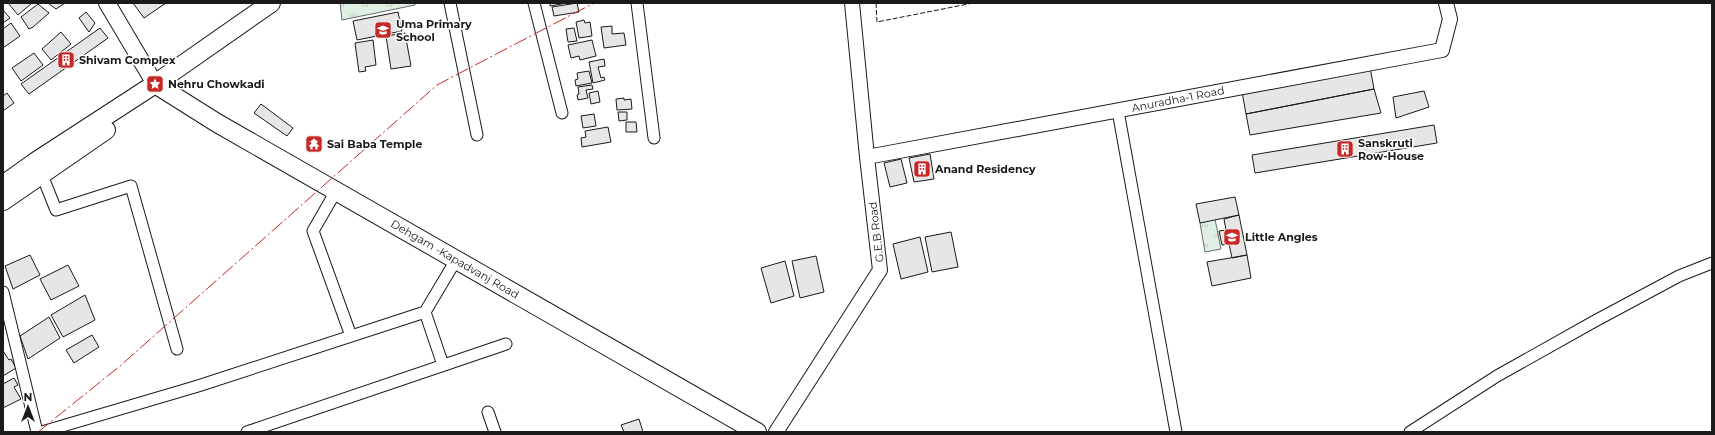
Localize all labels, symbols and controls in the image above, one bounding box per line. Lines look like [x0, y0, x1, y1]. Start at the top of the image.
place label: Uma Primary School [396, 17, 472, 44]
school or university icon: Uma Primary School [373, 20, 393, 40]
building icon: Shivam Complex [56, 50, 76, 70]
place label: Shivam Complex [79, 53, 176, 67]
place icon: Nehru Chowkadi [145, 74, 165, 94]
place label: Nehru Chowkadi [168, 77, 265, 91]
street label: Anuradha-1 Road [1130, 83, 1226, 115]
temple icon: Sai Baba Temple [304, 134, 324, 154]
place label: Sanskruti Row-House [1358, 136, 1424, 163]
place label: Sai Baba Temple [327, 137, 422, 151]
building icon: Sanskruti Row-House [1335, 139, 1355, 159]
building icon: Anand Residency [912, 159, 932, 179]
place label: Anand Residency [934, 162, 1036, 176]
street label: G.E.B Road [865, 201, 887, 263]
street label: Dehgam -Kapadvanj Road [388, 216, 522, 302]
school or university icon: Little Angles [1222, 227, 1242, 247]
place label: Little Angles [1245, 230, 1318, 244]
north arrow [8, 387, 48, 427]
text: N [24, 390, 32, 404]

